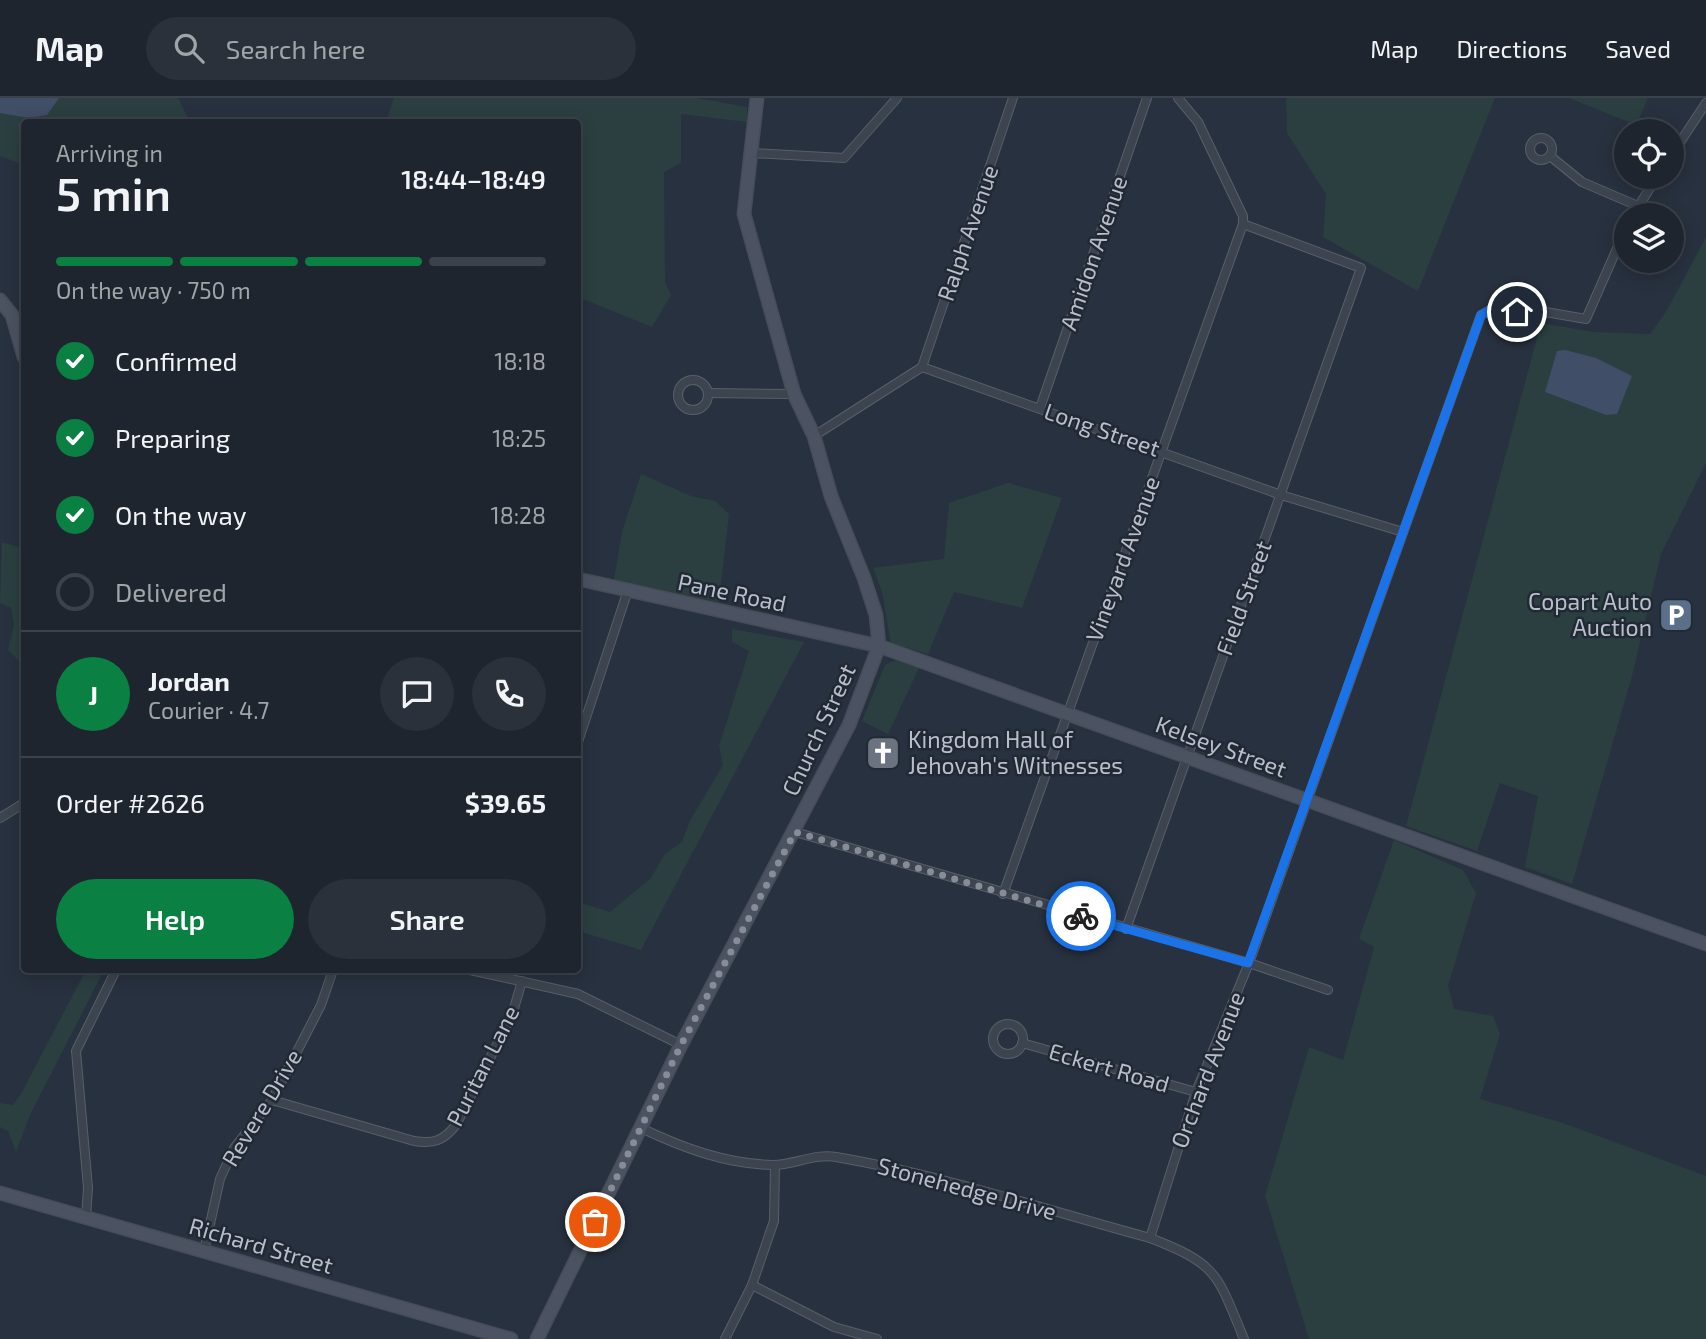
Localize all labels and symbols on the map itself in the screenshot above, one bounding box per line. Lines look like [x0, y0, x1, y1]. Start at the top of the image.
street label: Ralph Avenue [931, 161, 1003, 304]
street label: Amidon Avenue [1054, 172, 1133, 334]
pin [1487, 282, 1547, 342]
street label: Long Street [1041, 396, 1164, 462]
street label: Vineyard Avenue [1079, 472, 1165, 645]
street label: Field Street [1209, 537, 1277, 659]
street label: Pane Road [676, 567, 789, 617]
place label: Copart Auto Auction [1528, 587, 1652, 641]
parking icon: Copart Auto Auction [1657, 596, 1695, 634]
street label: Church Street [775, 659, 861, 800]
street label: Kelsey Street [1152, 709, 1291, 783]
place label: Kingdom Hall of Jehovah's Witnesses [908, 725, 1123, 779]
church icon: Kingdom Hall of Jehovah's Witnesses [864, 734, 902, 772]
courier [1046, 881, 1116, 951]
street label: Orchard Avenue [1164, 987, 1250, 1152]
street label: Puritan Lane [440, 1001, 524, 1131]
street label: Eckert Road [1046, 1037, 1173, 1098]
street label: Revere Drive [215, 1044, 307, 1171]
street label: Stonehedge Drive [875, 1151, 1060, 1225]
pin [565, 1192, 625, 1252]
street label: Richard Street [186, 1211, 337, 1279]

